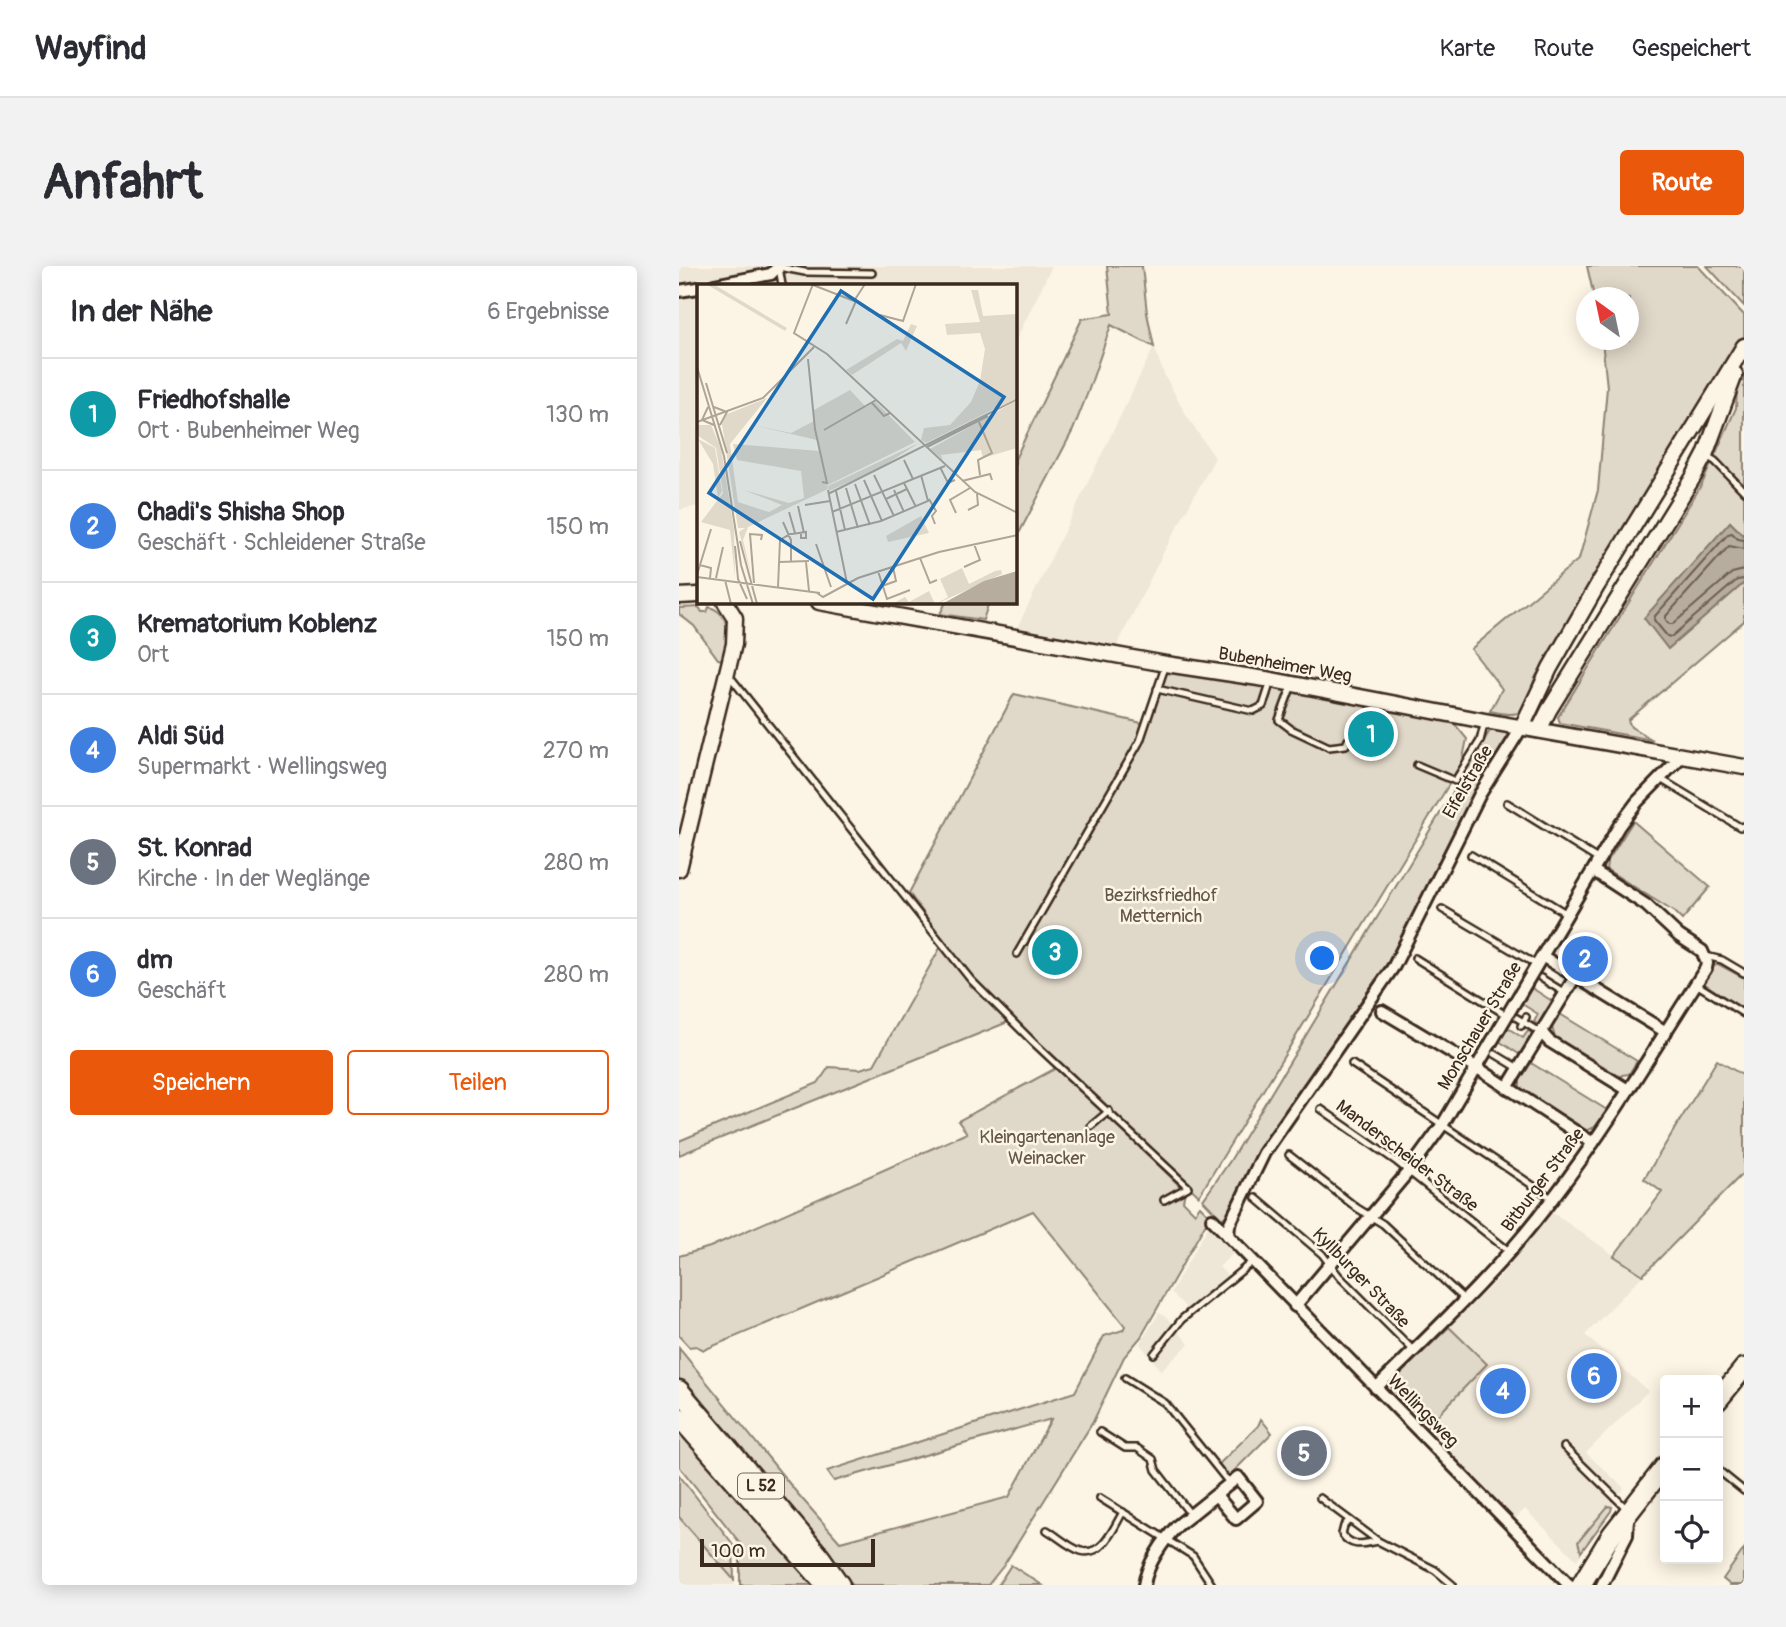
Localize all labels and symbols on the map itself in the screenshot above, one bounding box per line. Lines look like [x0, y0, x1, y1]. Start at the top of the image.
inset map [697, 284, 1017, 604]
north arrow [1576, 287, 1639, 350]
street label: Bubenheimer Weg [1216, 642, 1354, 688]
pin: 1 [1348, 708, 1394, 760]
street label: Eifelstraße [1438, 741, 1498, 823]
park label: Bezirksfriedhof Metternich [1104, 884, 1219, 928]
pin: 3 [1032, 926, 1078, 978]
pin: 2 [1562, 933, 1608, 985]
your location [1305, 941, 1339, 975]
street label: Monschauer Straße [1433, 958, 1527, 1094]
street label: Manderscheider Straße [1331, 1095, 1483, 1217]
street label: Bitburger Straße [1496, 1123, 1590, 1237]
park label: Kleingartenanlage Weinacker [979, 1126, 1115, 1170]
street label: Kyllburger Straße [1307, 1223, 1415, 1333]
pin: 6 [1571, 1350, 1617, 1402]
pin: 4 [1480, 1365, 1526, 1417]
street label: Wellingsweg [1382, 1369, 1464, 1453]
pin: 5 [1281, 1427, 1327, 1479]
road number: L 52 [738, 1474, 784, 1498]
scale bar [700, 1536, 875, 1568]

